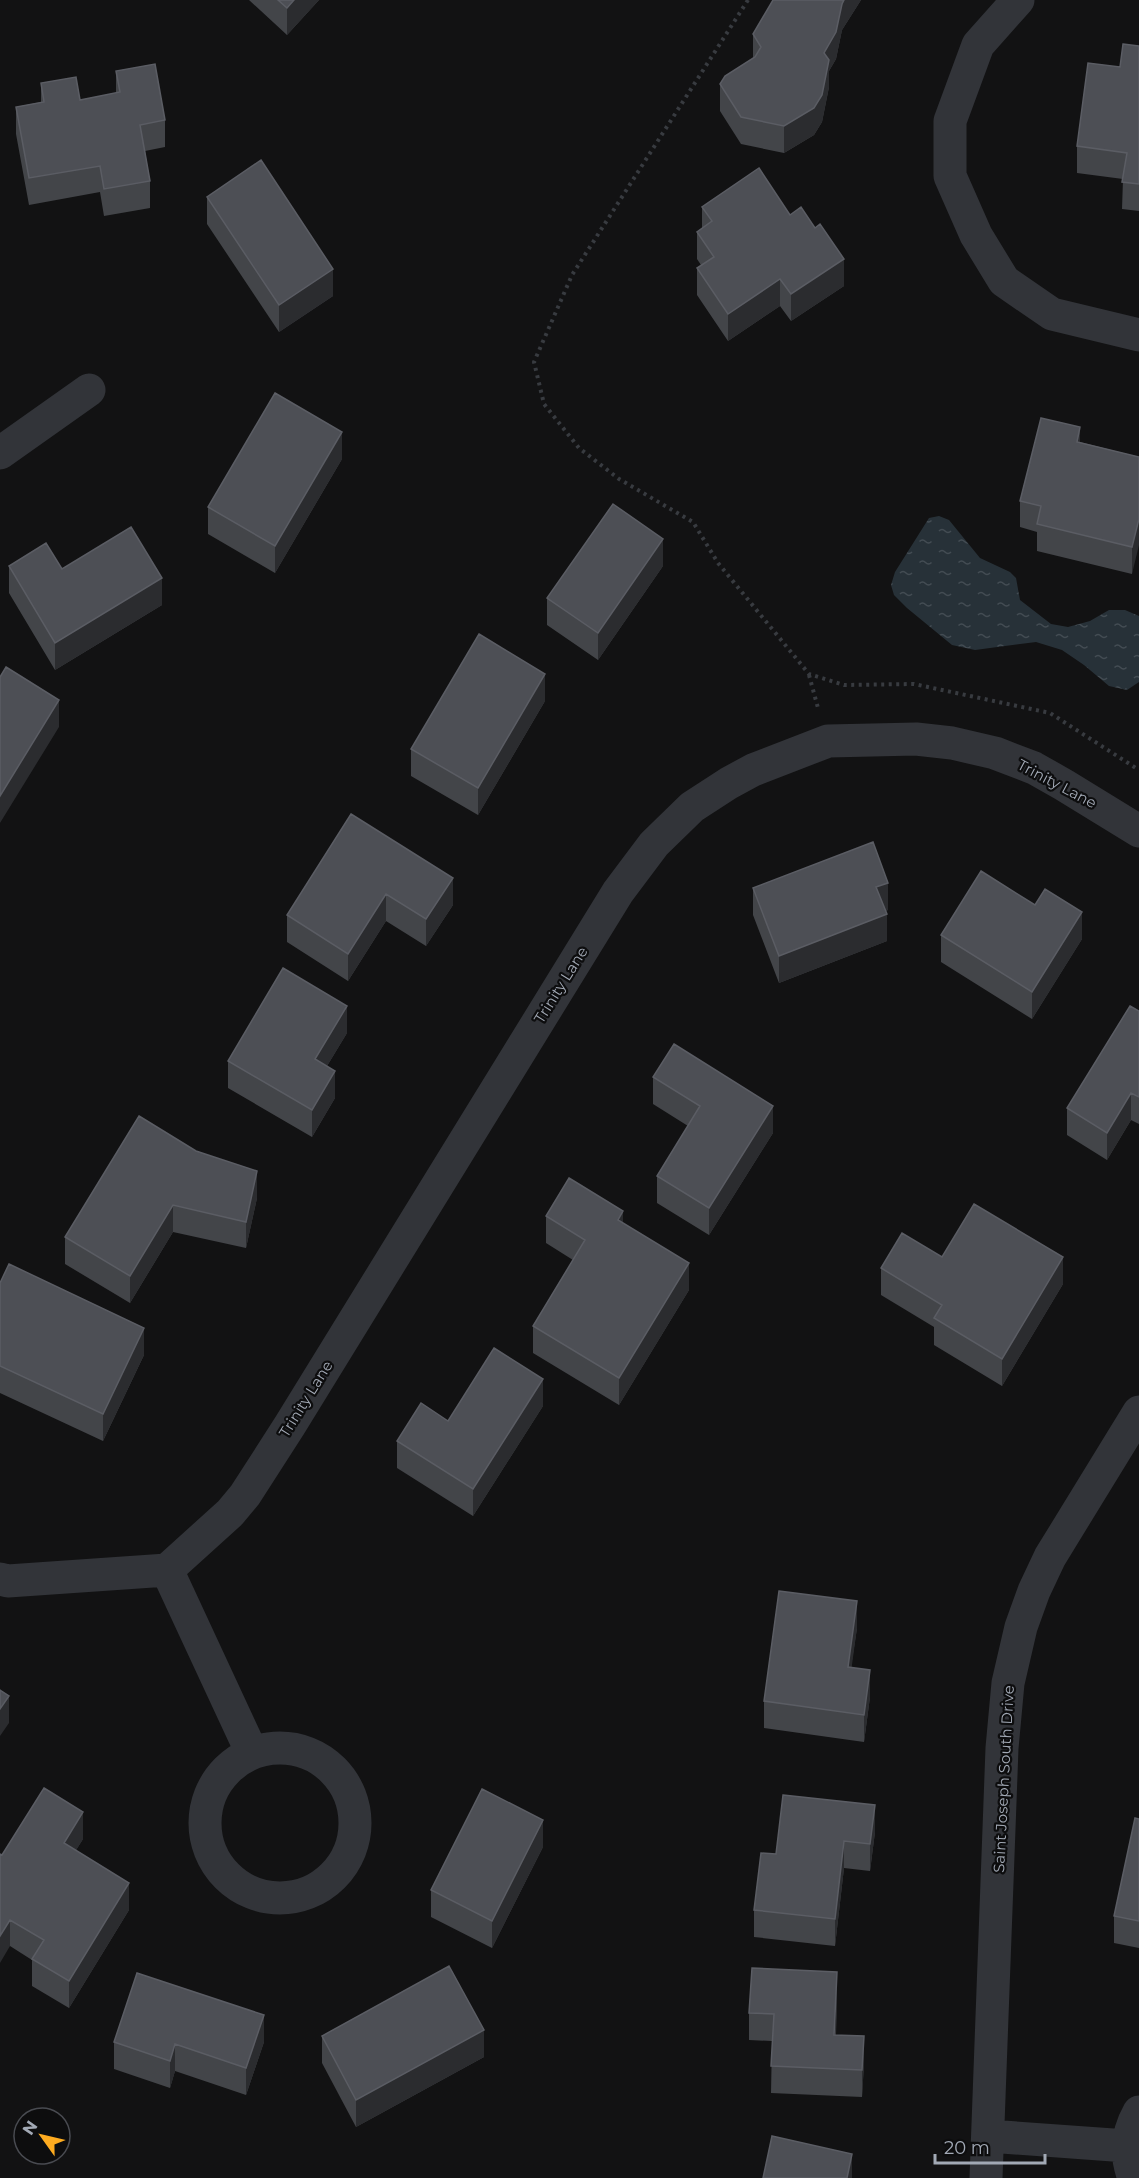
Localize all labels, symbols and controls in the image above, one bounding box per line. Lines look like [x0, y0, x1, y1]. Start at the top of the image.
street label: Trinity Lane [1014, 755, 1100, 812]
street label: Trinity Lane [529, 943, 592, 1027]
street label: Trinity Lane [274, 1357, 337, 1441]
street label: Saint Joseph South Drive [989, 1685, 1018, 1873]
north arrow [12, 2106, 72, 2166]
text: N [18, 2117, 41, 2139]
scale bar [935, 2127, 1044, 2165]
text: 20 m [944, 2137, 990, 2159]

